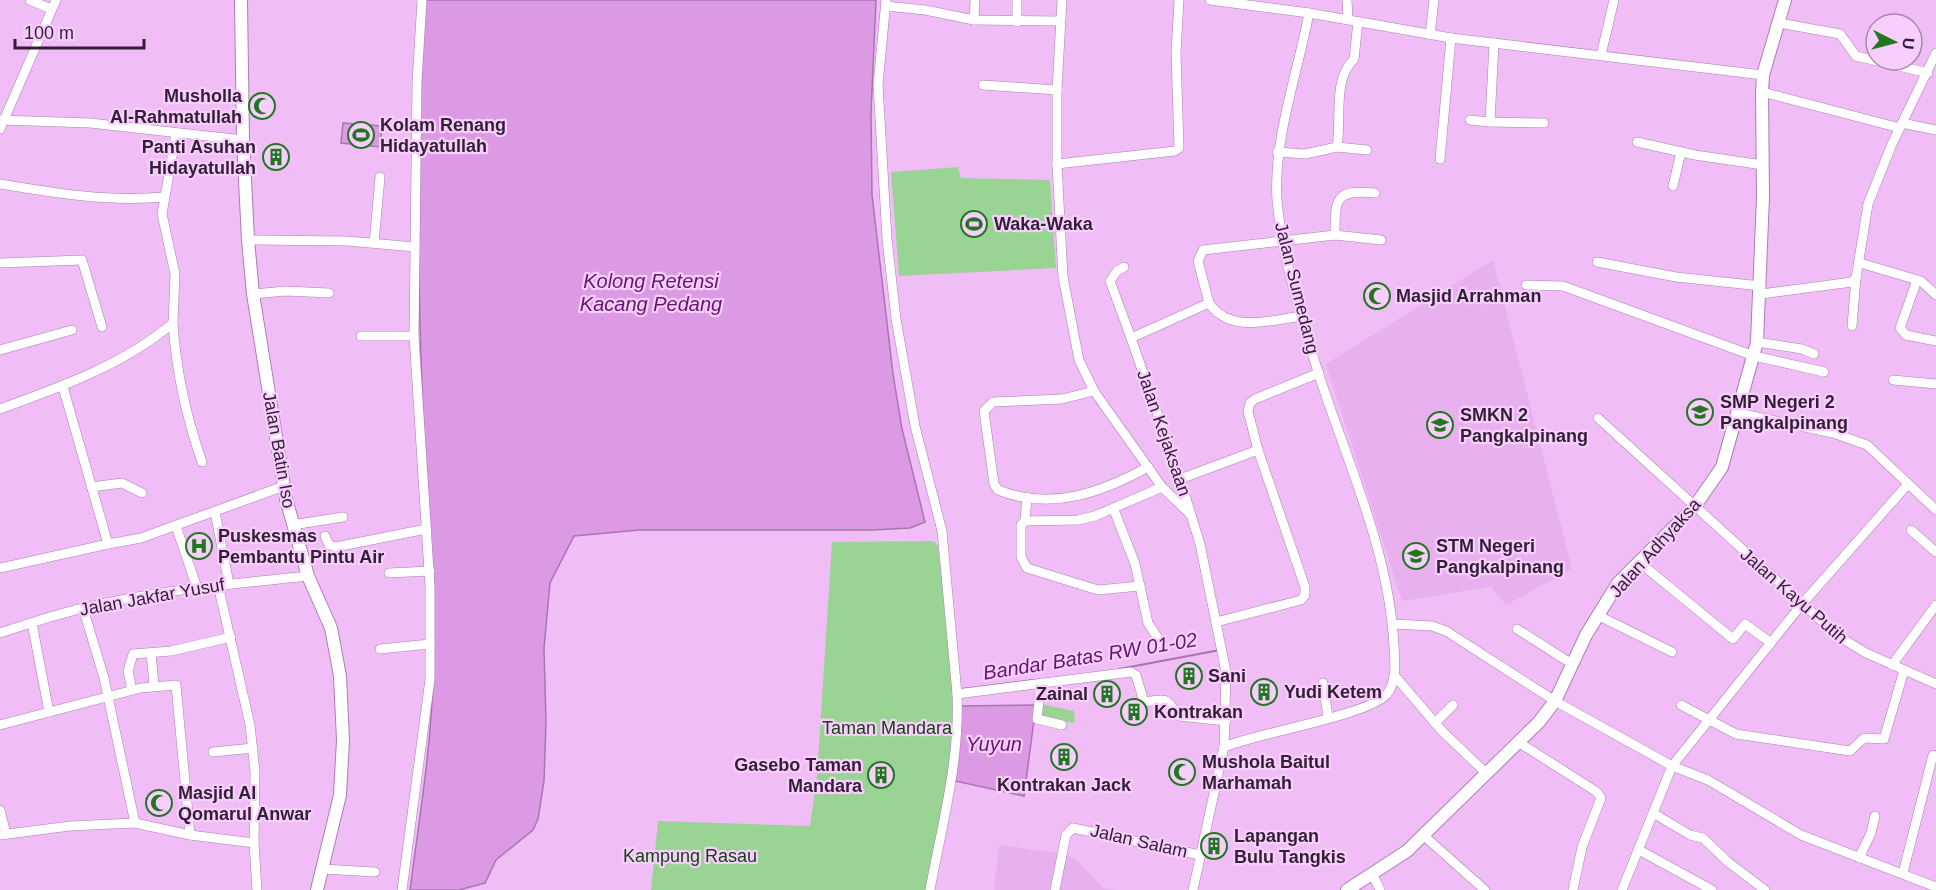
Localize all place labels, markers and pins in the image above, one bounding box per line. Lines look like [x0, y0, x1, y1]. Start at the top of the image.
place label: Musholla Al-Rahmatullah [110, 86, 243, 127]
mosque icon: Musholla Al-Rahmatullah [247, 91, 277, 121]
place label: Kolam Renang Hidayatullah [380, 115, 506, 156]
sports icon: Kolam Renang Hidayatullah [346, 120, 376, 150]
place label: Panti Asuhan Hidayatullah [142, 137, 256, 178]
building icon: Panti Asuhan Hidayatullah [261, 142, 291, 172]
sports icon: Waka-Waka [959, 209, 989, 239]
place label: Waka-Waka [994, 214, 1094, 234]
mosque icon: Masjid Arrahman [1362, 281, 1392, 311]
place label: Masjid Arrahman [1396, 286, 1541, 306]
place label: SMP Negeri 2 Pangkalpinang [1720, 392, 1848, 433]
school or university icon: SMP Negeri 2 Pangkalpinang [1685, 397, 1715, 427]
place label: SMKN 2 Pangkalpinang [1460, 405, 1588, 446]
school or university icon: SMKN 2 Pangkalpinang [1425, 410, 1455, 440]
place label: Puskesmas Pembantu Pintu Air [218, 526, 384, 567]
hospital icon: Puskesmas Pembantu Pintu Air [184, 531, 214, 561]
place label: STM Negeri Pangkalpinang [1436, 536, 1564, 577]
school or university icon: STM Negeri Pangkalpinang [1401, 541, 1431, 571]
building icon: Sani [1174, 661, 1204, 691]
place label: Sani [1208, 666, 1246, 686]
building icon: Yudi Ketem [1249, 677, 1279, 707]
building icon: Zainal [1092, 679, 1122, 709]
place label: Yudi Ketem [1284, 682, 1382, 702]
place label: Zainal [1036, 684, 1088, 704]
building icon: Kontrakan [1119, 697, 1149, 727]
place label: Kontrakan [1154, 702, 1243, 722]
building icon: Kontrakan Jack [1049, 742, 1079, 772]
place label: Mushola Baitul Marhamah [1202, 752, 1330, 793]
place label: Gasebo Taman Mandara [734, 755, 863, 796]
mosque icon: Mushola Baitul Marhamah [1167, 757, 1197, 787]
building icon: Gasebo Taman Mandara [866, 760, 896, 790]
place label: Kontrakan Jack [997, 775, 1132, 795]
place label: Masjid Al Qomarul Anwar [178, 783, 311, 824]
mosque icon: Masjid Al Qomarul Anwar [144, 788, 174, 818]
place label: Lapangan Bulu Tangkis [1234, 826, 1346, 867]
building icon: Lapangan Bulu Tangkis [1199, 831, 1229, 861]

